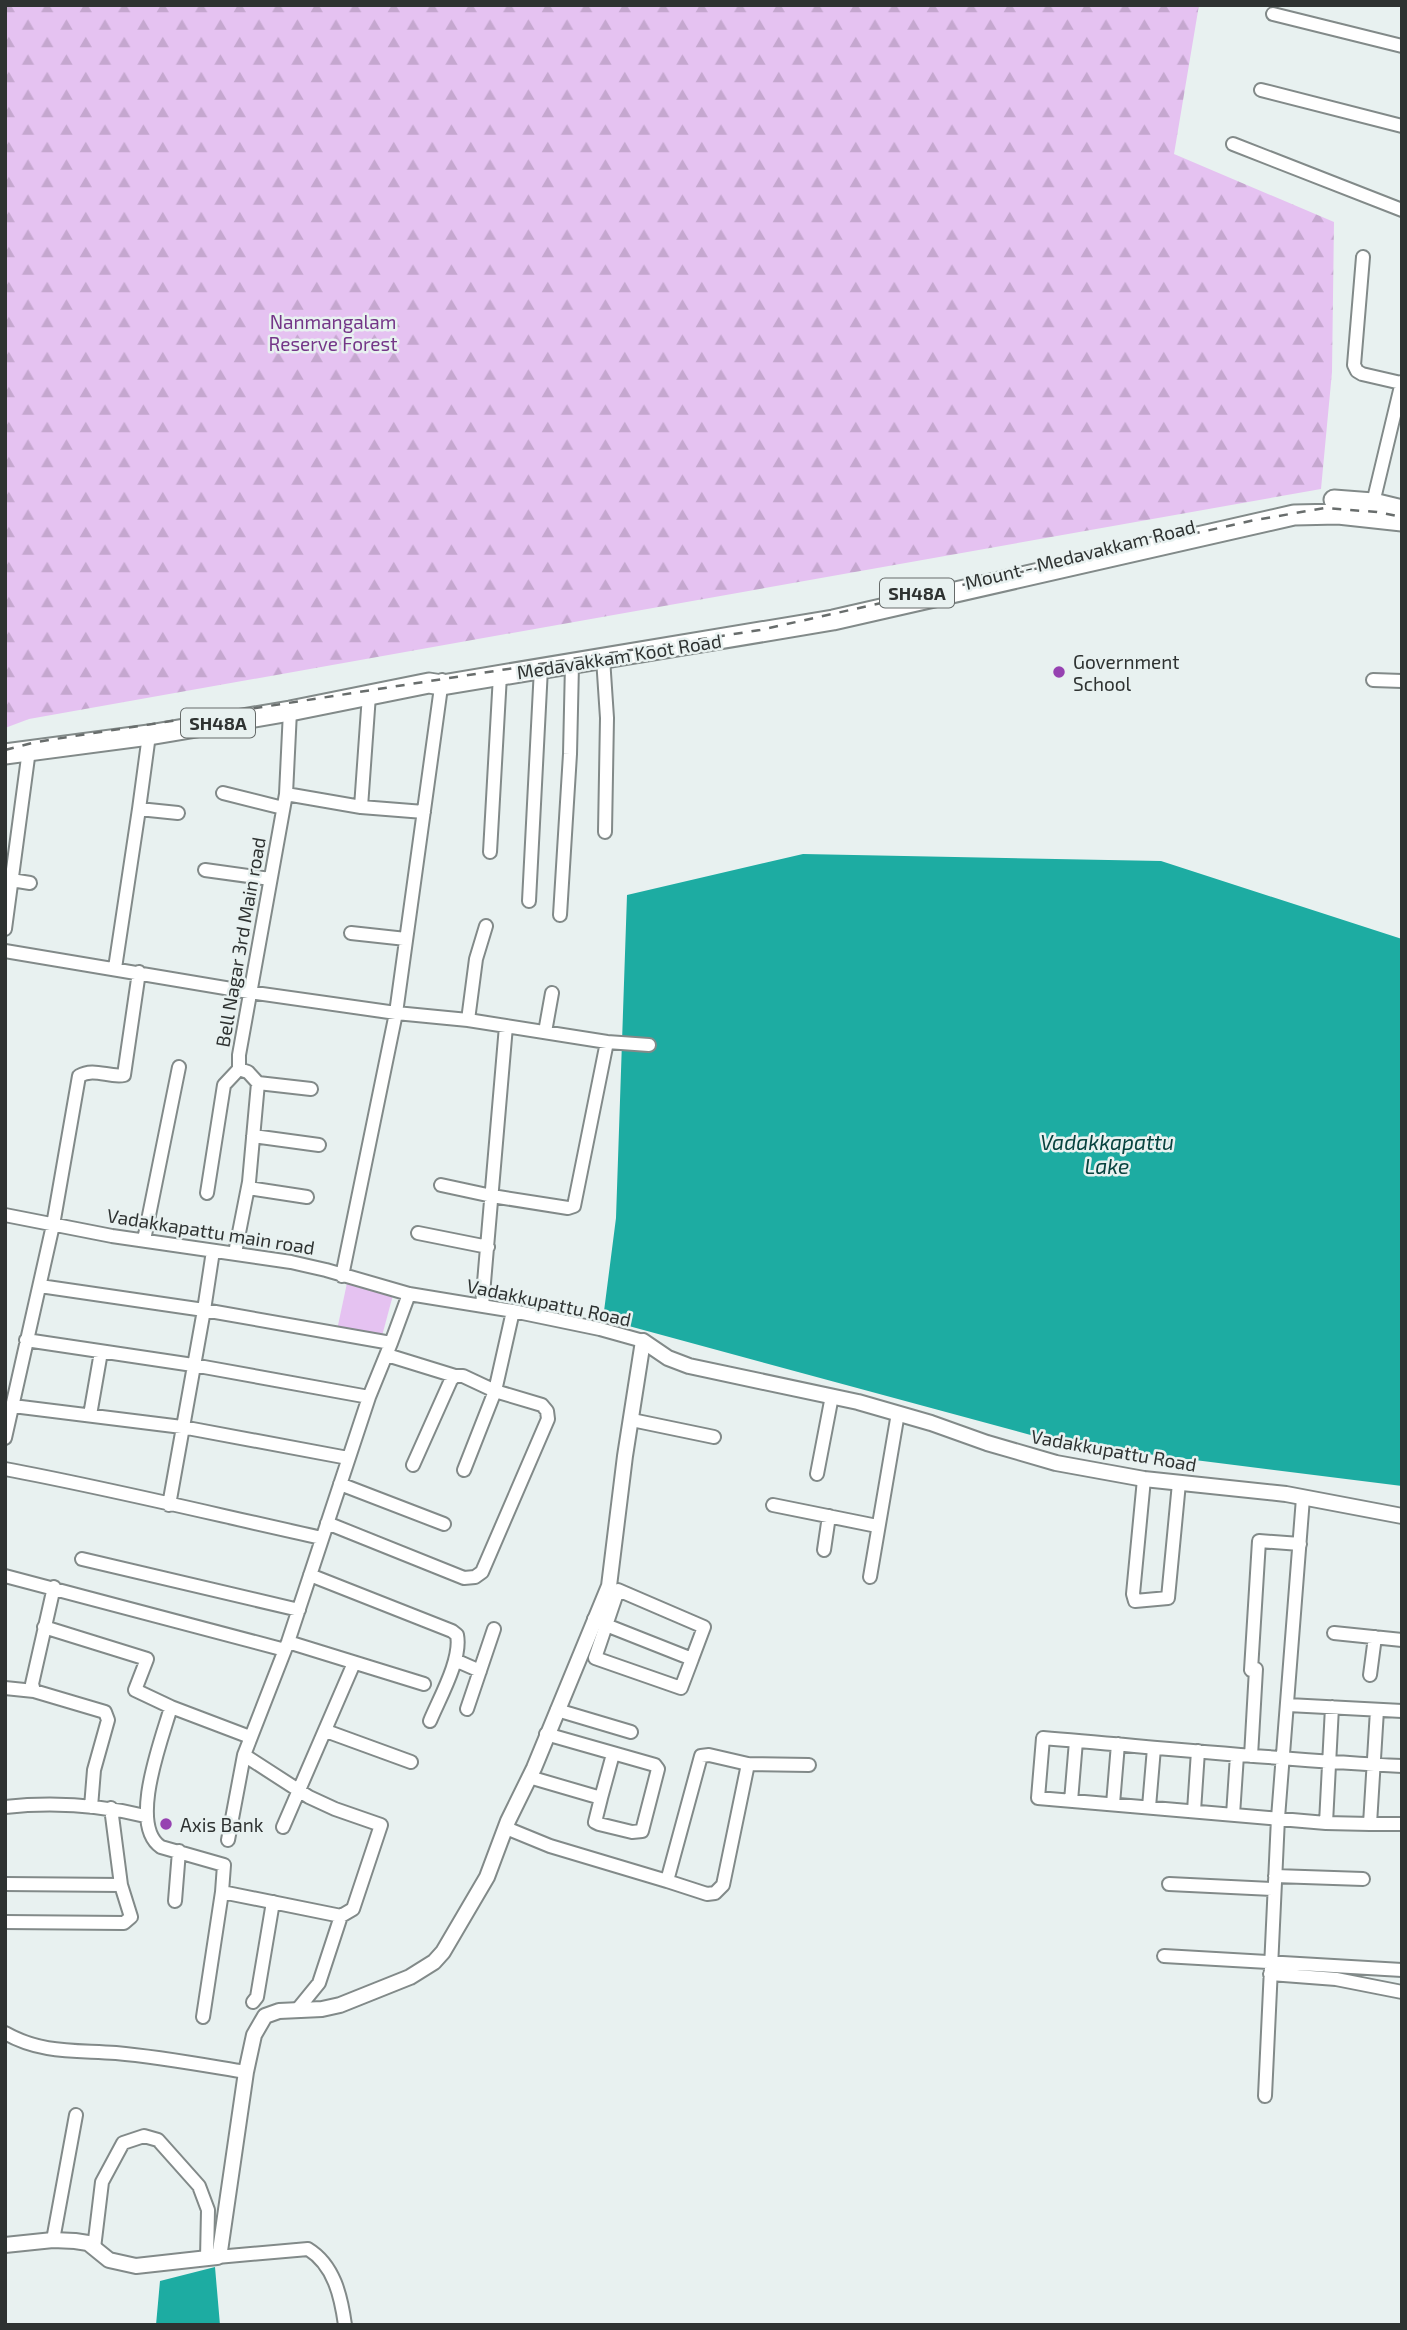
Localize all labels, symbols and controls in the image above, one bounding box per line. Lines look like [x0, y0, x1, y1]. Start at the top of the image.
park label: Nanmangalam Reserve Forest [269, 310, 397, 355]
street label: Mount - Medavakkam Road [962, 514, 1198, 594]
road number: SH48A [880, 578, 954, 608]
street label: Medavakkam Koot Road [515, 628, 723, 684]
place label: Government School [1073, 650, 1180, 695]
marker: Government School [1051, 664, 1067, 680]
road number: SH48A [181, 708, 255, 738]
street label: Bell Nagar 3rd Main road [210, 835, 270, 1049]
water label: Vadakkapattu Lake [1040, 1129, 1174, 1178]
street label: Vadakkapattu main road [105, 1203, 317, 1259]
street label: Vadakkupattu Road [465, 1273, 633, 1331]
street label: Vadakkupattu Road [1029, 1424, 1199, 1476]
place label: Axis Bank [180, 1813, 264, 1836]
marker: Axis Bank [158, 1816, 174, 1832]

